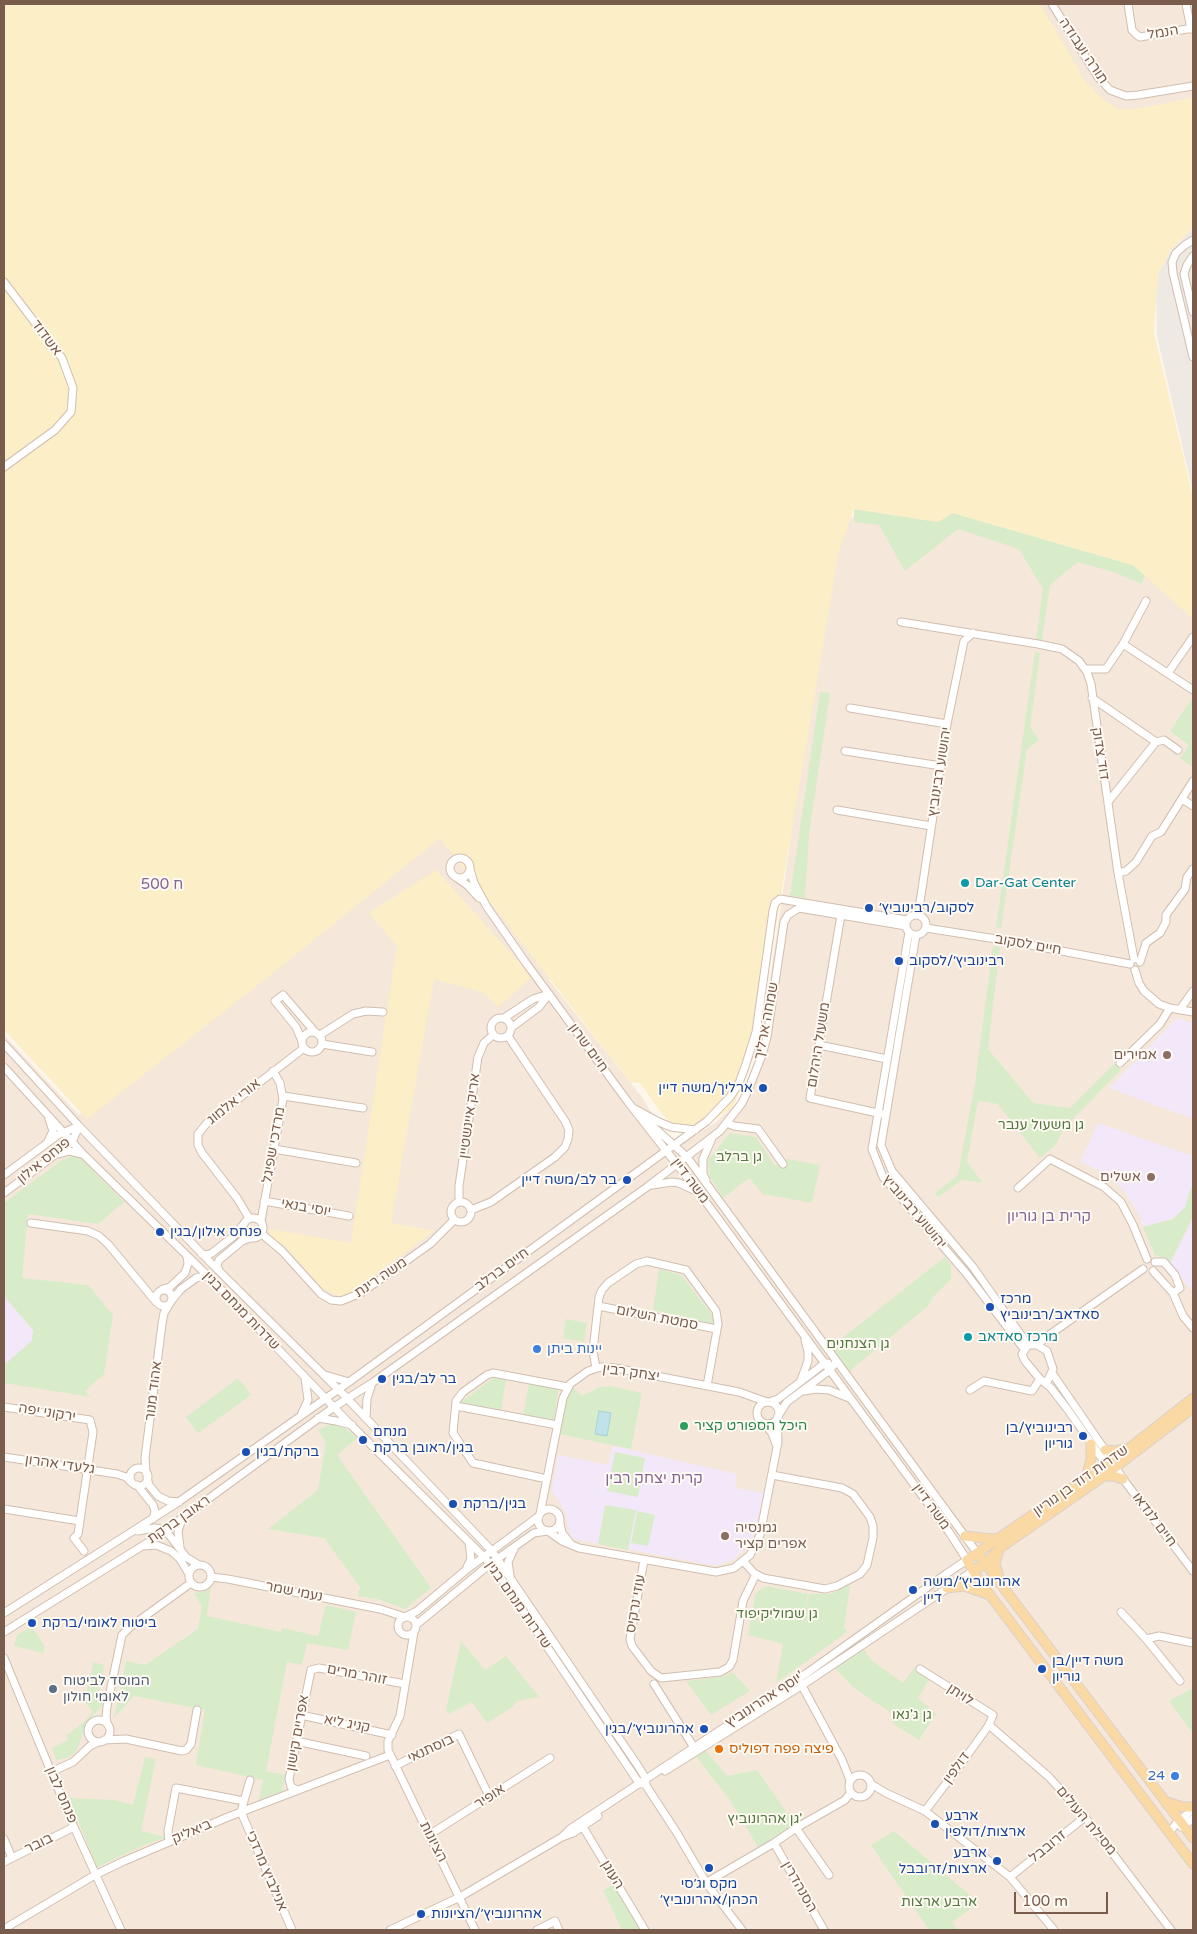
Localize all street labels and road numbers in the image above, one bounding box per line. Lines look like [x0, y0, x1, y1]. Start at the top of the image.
street label: תורה ועבודה [1055, 15, 1111, 87]
street label: הנמל [1146, 22, 1180, 44]
street label: אשדוד [27, 317, 65, 359]
street label: יהושוע רבינוביץ [925, 726, 955, 818]
street label: דוד צדוק [1088, 726, 1112, 782]
street label: חיים לסקוב [993, 931, 1063, 959]
street label: שמחה ארליך [751, 981, 783, 1061]
street label: משעול היהלום [804, 1001, 834, 1089]
street label: חיים שרון [565, 1020, 611, 1076]
street label: אריק איינשטיין [456, 1072, 484, 1160]
street label: אורי אלמוג [204, 1075, 264, 1129]
street label: מרדכי שפיגל [259, 1106, 289, 1184]
street label: פנחס אילון [14, 1134, 74, 1188]
street label: משה דיין [667, 1155, 713, 1207]
street label: יהושוע רבינוביץ [878, 1172, 950, 1252]
street label: יוסי בנאי [280, 1195, 332, 1221]
street label: חיים ברלב [472, 1245, 532, 1295]
street label: משה רינת [352, 1254, 410, 1302]
street label: שדרות מנחם בגין [199, 1268, 283, 1354]
street label: סמטת השלום [615, 1302, 699, 1334]
street label: אהוד מנור [142, 1360, 166, 1422]
street label: יצחק רבין [601, 1361, 661, 1385]
street label: ירקוני יפה [17, 1400, 77, 1426]
street label: שדרות דוד בן גוריון [1030, 1442, 1132, 1520]
street label: גלעדי אהרון [24, 1452, 96, 1478]
street label: משה דיין [909, 1481, 953, 1533]
street label: חיים לנדאו [1128, 1490, 1180, 1550]
street label: ראובן ברקת [144, 1492, 214, 1548]
street label: שדרות מנחם בגין [482, 1558, 554, 1652]
street label: עוזי נרקיס [623, 1573, 649, 1635]
street label: נעמי שמר [264, 1578, 324, 1606]
street label: זוהר מרים [325, 1661, 389, 1689]
street label: יוסף אהרונוביץ' [722, 1668, 808, 1732]
street label: לויתן [944, 1680, 976, 1710]
street label: אפריים קישון [283, 1694, 313, 1772]
street label: קניג ליא [322, 1711, 372, 1737]
street label: בוסתנאי [405, 1731, 457, 1767]
street label: דולפין [940, 1749, 974, 1787]
street label: פנחס לבון [42, 1764, 80, 1826]
street label: אופיר [471, 1781, 509, 1813]
street label: מסילת העולים [1052, 1783, 1120, 1859]
street label: ביאליק [170, 1816, 214, 1848]
street label: הציונות [416, 1819, 450, 1865]
street label: זרובבל [1026, 1827, 1070, 1867]
street label: אנילביץ מרדכי [242, 1828, 290, 1914]
street label: בובר [22, 1830, 56, 1858]
street label: העוגן [597, 1858, 627, 1892]
street label: הסנהדרין [778, 1858, 820, 1916]

